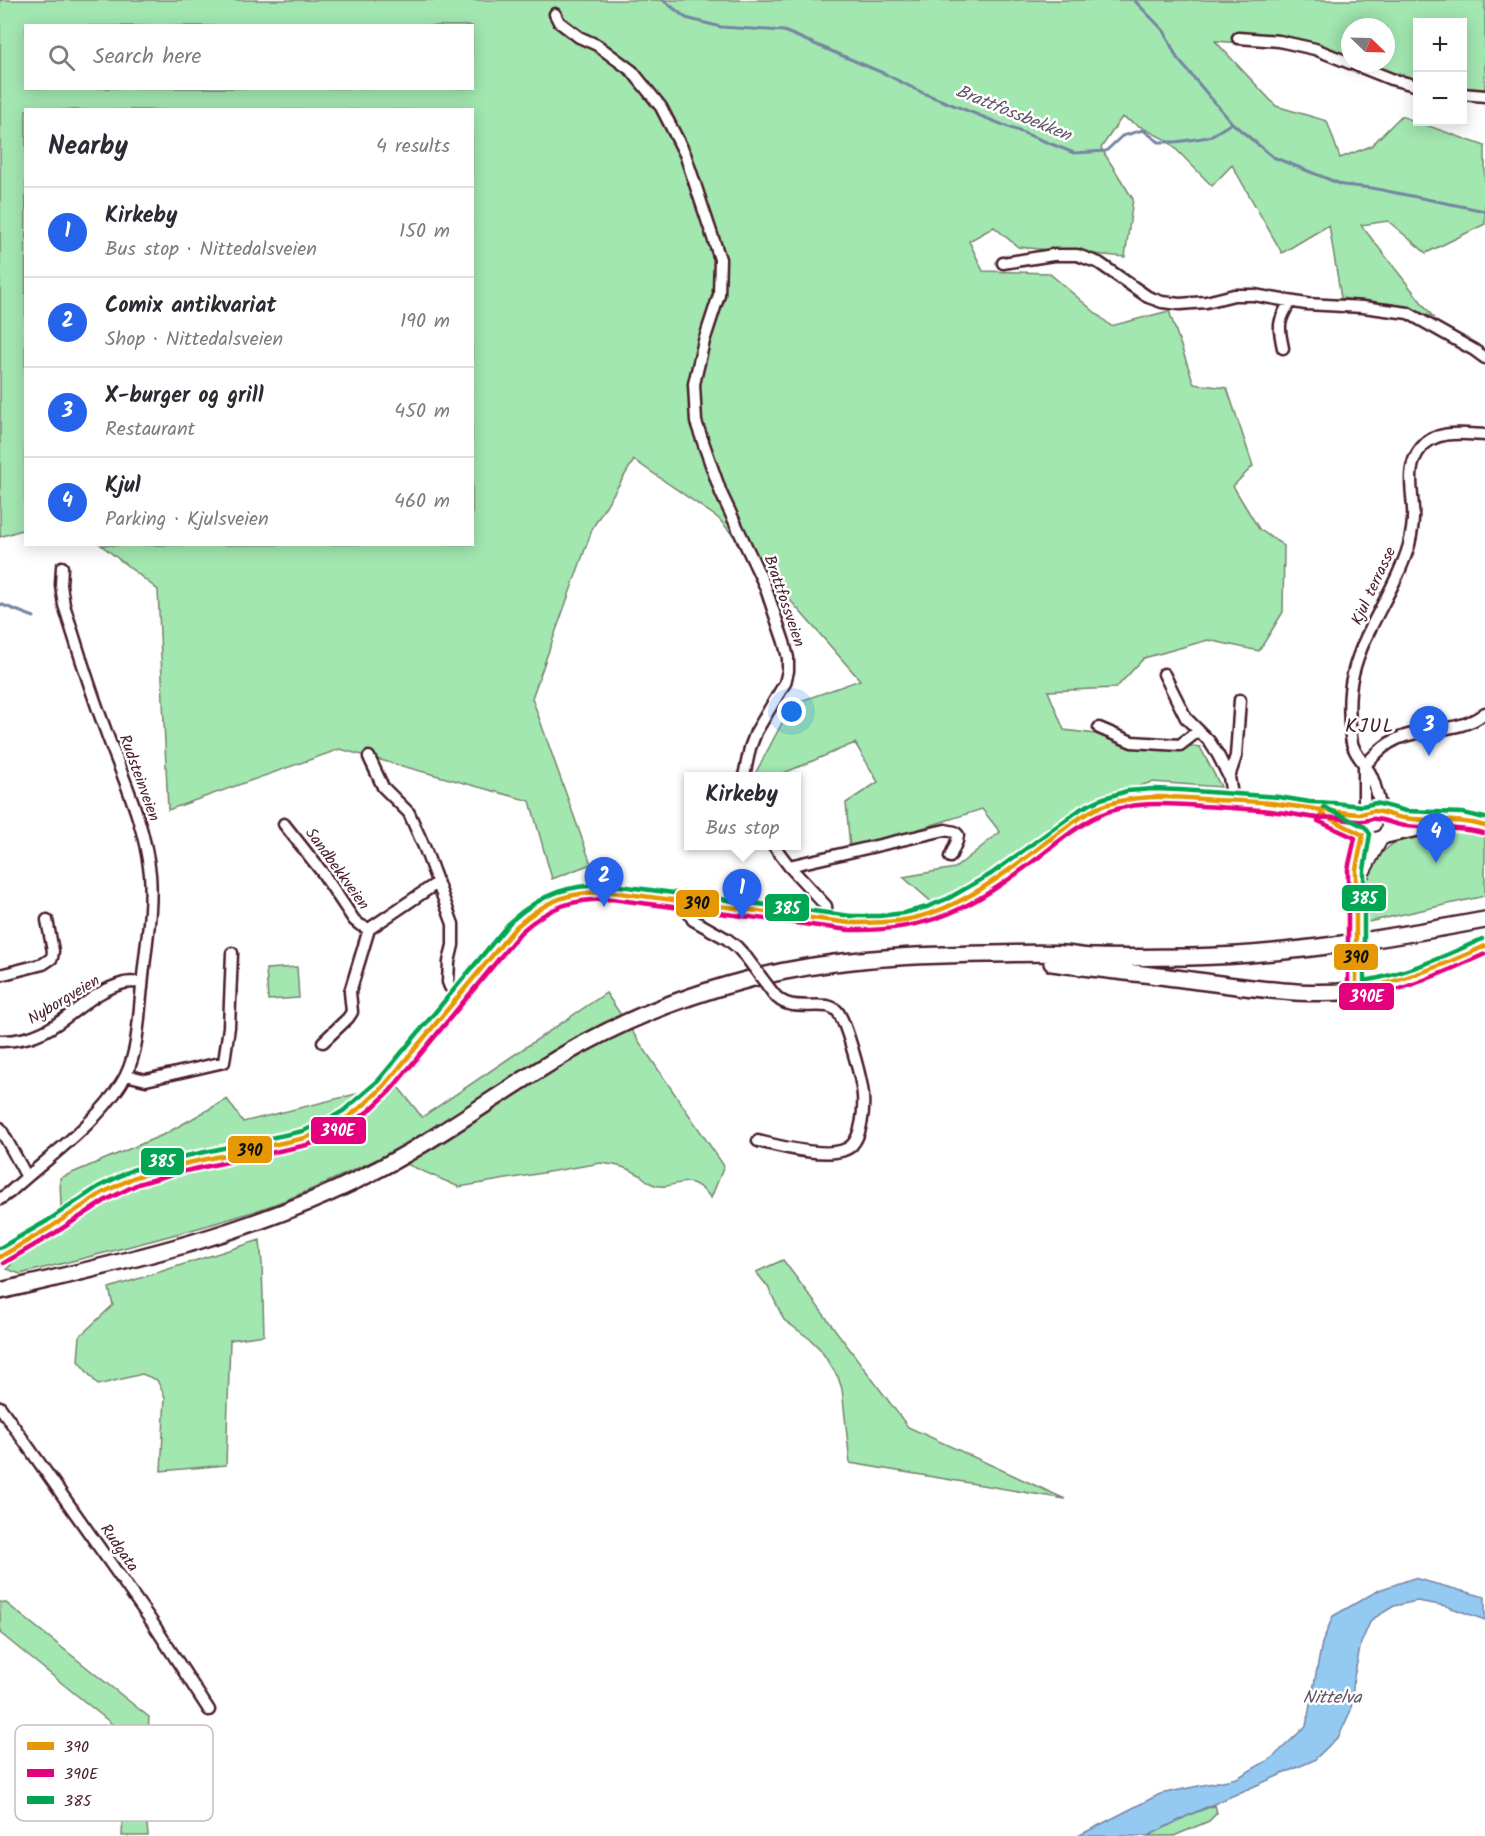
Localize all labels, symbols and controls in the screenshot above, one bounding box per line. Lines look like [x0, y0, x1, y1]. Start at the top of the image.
north arrow [1341, 18, 1395, 72]
map controls [1413, 18, 1467, 126]
button: + [1413, 18, 1467, 72]
search box [24, 24, 474, 90]
text: Search here [93, 40, 201, 75]
icon: search [45, 41, 78, 74]
button: − [1413, 72, 1467, 126]
water label: Brattfossbekken [951, 78, 1076, 151]
text: Nearby [48, 126, 128, 168]
text: 4 results [376, 131, 450, 163]
text: Kirkeby [105, 199, 177, 234]
text: 1 [64, 216, 71, 248]
text: 150 m [399, 216, 450, 248]
text: Bus stop · Nittedalsveien [105, 234, 317, 266]
text: Comix antikvariat [105, 289, 276, 324]
text: 2 [62, 306, 73, 338]
text: 190 m [400, 306, 450, 338]
text: Shop · Nittedalsveien [105, 324, 283, 356]
text: X-burger og grill [105, 379, 264, 414]
text: 3 [62, 396, 73, 428]
text: 450 m [394, 396, 450, 428]
text: Restaurant [105, 414, 195, 446]
text: Kjul [105, 469, 141, 504]
text: 4 [62, 486, 73, 518]
text: 460 m [394, 486, 450, 518]
text: Parking · Kjulsveien [105, 504, 269, 536]
street label: Kjul terrasse [1345, 543, 1403, 629]
street label: Brattfossveien [757, 552, 811, 650]
your location [777, 697, 806, 726]
pin: 3 [1410, 706, 1448, 756]
district label: KJUL [1345, 711, 1395, 743]
street label: Rudsteinveien [112, 731, 166, 825]
popup [684, 772, 801, 850]
text: Kirkeby [706, 778, 778, 813]
text: Bus stop [706, 813, 779, 845]
pin: 4 [1416, 814, 1456, 863]
street label: Sandbekkveien [298, 823, 376, 915]
pin: 2 [584, 858, 624, 907]
pin: 1 [722, 870, 762, 919]
line badge: 385 [1341, 884, 1387, 912]
text: 385 [1350, 887, 1379, 912]
line badge: 390 [675, 889, 720, 918]
text: 390 [683, 892, 710, 917]
line badge: 385 [764, 893, 810, 922]
text: 385 [773, 897, 802, 922]
line badge: 390 [1333, 943, 1379, 971]
text: 390 [1342, 946, 1369, 971]
street label: Nyborgveien [23, 969, 105, 1031]
line badge: 390E [1338, 982, 1395, 1011]
text: 390E [1349, 985, 1385, 1010]
line badge: 390E [310, 1116, 367, 1145]
text: 390E [320, 1119, 356, 1144]
line badge: 390 [227, 1135, 273, 1164]
text: 390 [236, 1139, 263, 1164]
line badge: 385 [140, 1147, 185, 1176]
text: 385 [148, 1150, 177, 1175]
street label: Rudgata [93, 1519, 145, 1577]
water label: Nittelva [1303, 1684, 1363, 1713]
legend [15, 1725, 213, 1821]
text: 390 [64, 1735, 89, 1760]
text: 390E [64, 1762, 99, 1787]
text: 385 [64, 1789, 93, 1814]

